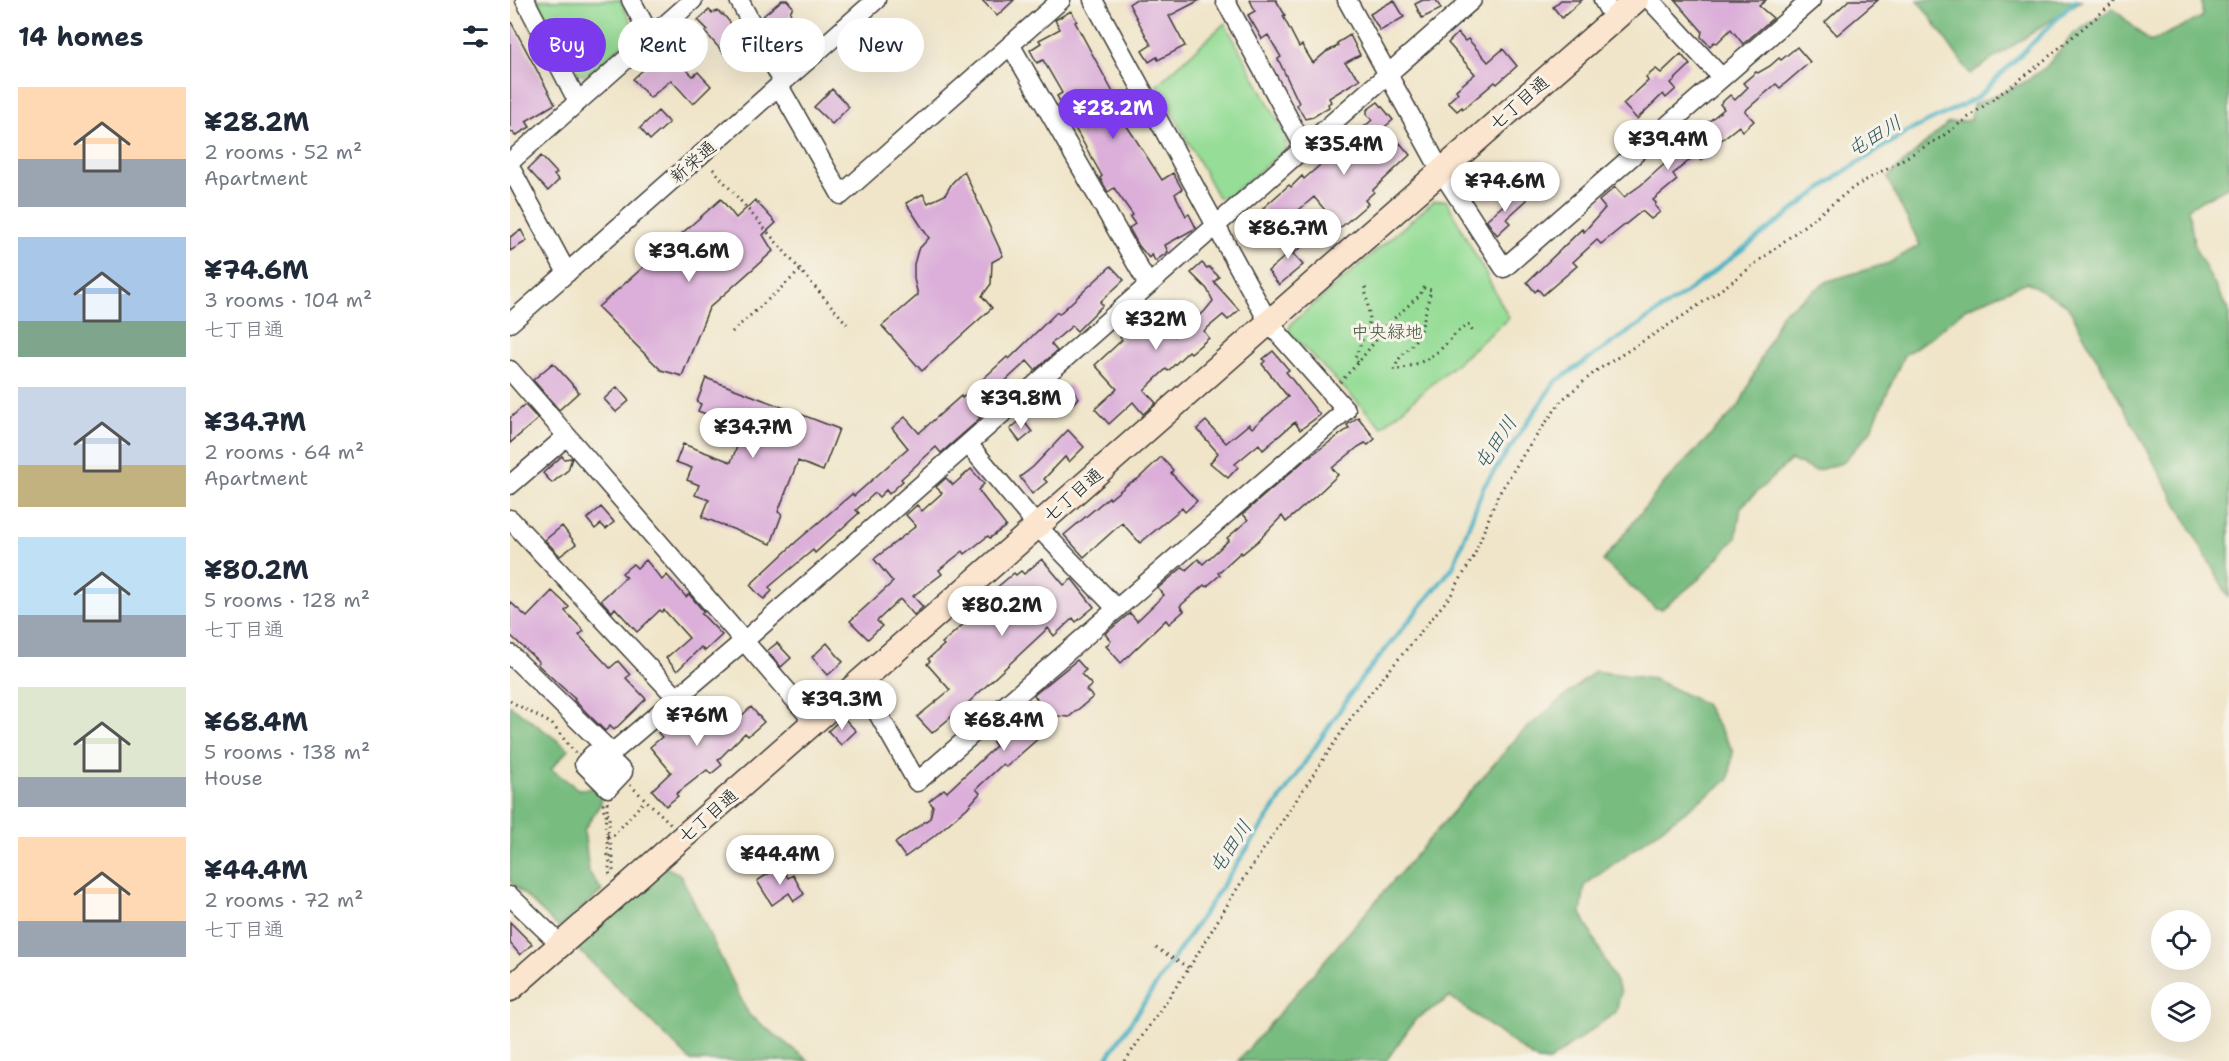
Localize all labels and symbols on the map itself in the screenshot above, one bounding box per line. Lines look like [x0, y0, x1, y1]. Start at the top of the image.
street label: 七丁目通 [1484, 70, 1554, 136]
pin: ¥28.2M [1064, 89, 1162, 140]
water label: 屯田川 [1842, 109, 1906, 163]
pin: ¥39.4M [1619, 120, 1717, 171]
pin: ¥35.4M [1295, 125, 1393, 176]
street label: 新栄通 [665, 135, 721, 189]
pin: ¥74.6M [1456, 162, 1554, 213]
pin: ¥86.7M [1239, 209, 1337, 260]
pin: ¥39.6M [640, 232, 738, 283]
pin: ¥32M [1120, 300, 1192, 351]
park label: 中央緑地 [1351, 320, 1423, 344]
pin: ¥39.8M [972, 379, 1070, 430]
pin: ¥34.7M [704, 408, 802, 459]
water label: 屯田川 [1467, 411, 1523, 475]
street label: 七丁目通 [1038, 462, 1108, 528]
pin: ¥80.2M [953, 586, 1051, 637]
pin: ¥39.3M [793, 680, 891, 731]
pin: ¥76M [661, 696, 733, 747]
pin: ¥68.4M [955, 701, 1053, 752]
street label: 七丁目通 [673, 783, 743, 849]
water label: 屯田川 [1202, 815, 1258, 879]
pin: ¥44.4M [731, 835, 829, 886]

